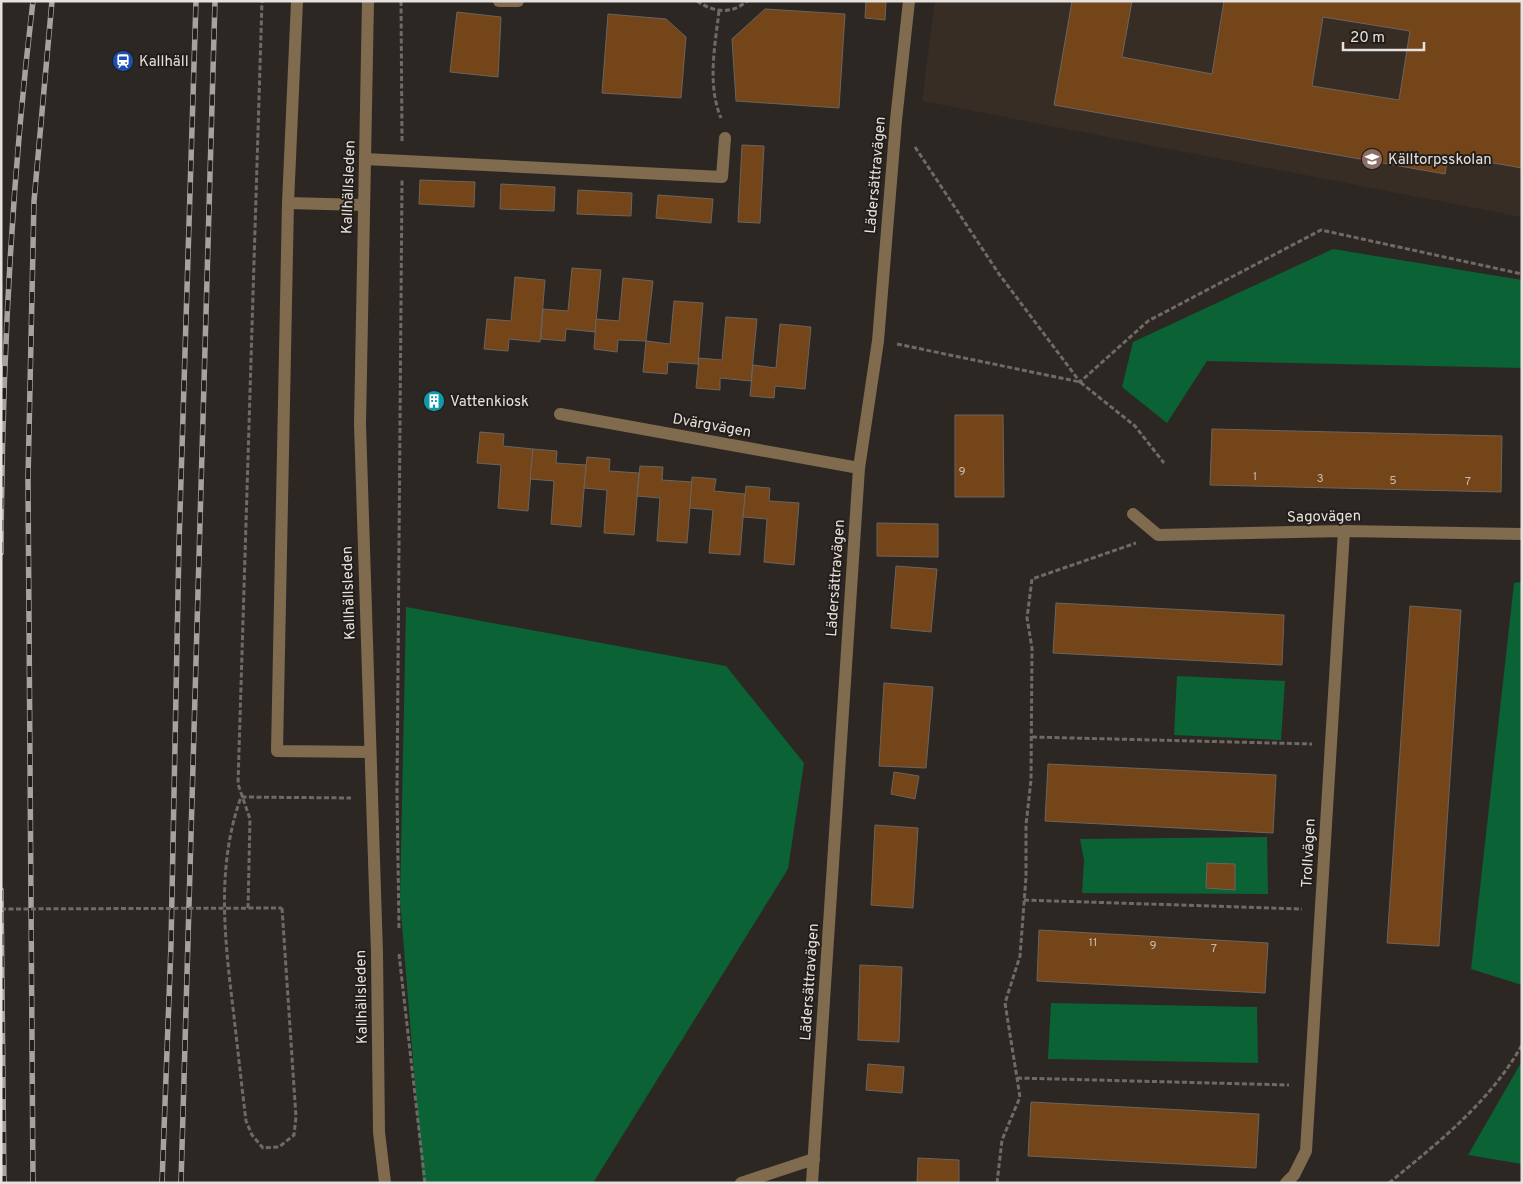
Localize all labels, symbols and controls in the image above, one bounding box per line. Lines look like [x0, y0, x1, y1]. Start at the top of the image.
scale bar [1343, 20, 1424, 52]
text: 20 m [1350, 29, 1385, 48]
station icon: Kallhäll [111, 49, 135, 73]
place label: Kallhäll [139, 53, 189, 72]
street label: Lädersättravägen [862, 116, 891, 235]
street label: Kallhällsleden [338, 140, 361, 234]
school or university icon: Källtorpsskolan [1360, 147, 1384, 171]
place label: Källtorpsskolan [1388, 151, 1492, 170]
building icon: Vattenkiosk [422, 389, 446, 413]
place label: Vattenkiosk [450, 393, 529, 412]
street label: Dvärgvägen [671, 410, 753, 443]
house number: 9 [958, 464, 966, 480]
house number: 1 [1253, 469, 1257, 485]
house number: 3 [1316, 471, 1324, 487]
house number: 5 [1389, 473, 1397, 489]
house number: 7 [1465, 474, 1471, 490]
street label: Sagovägen [1287, 507, 1361, 528]
street label: Lädersättravägen [823, 519, 850, 637]
street label: Kallhällsleden [338, 546, 361, 640]
street label: Trollvägen [1298, 818, 1321, 888]
street label: Lädersättravägen [797, 923, 824, 1041]
house number: 11 [1089, 935, 1097, 951]
house number: 9 [1149, 938, 1157, 954]
house number: 7 [1211, 941, 1217, 957]
street label: Kallhällsleden [352, 950, 373, 1044]

